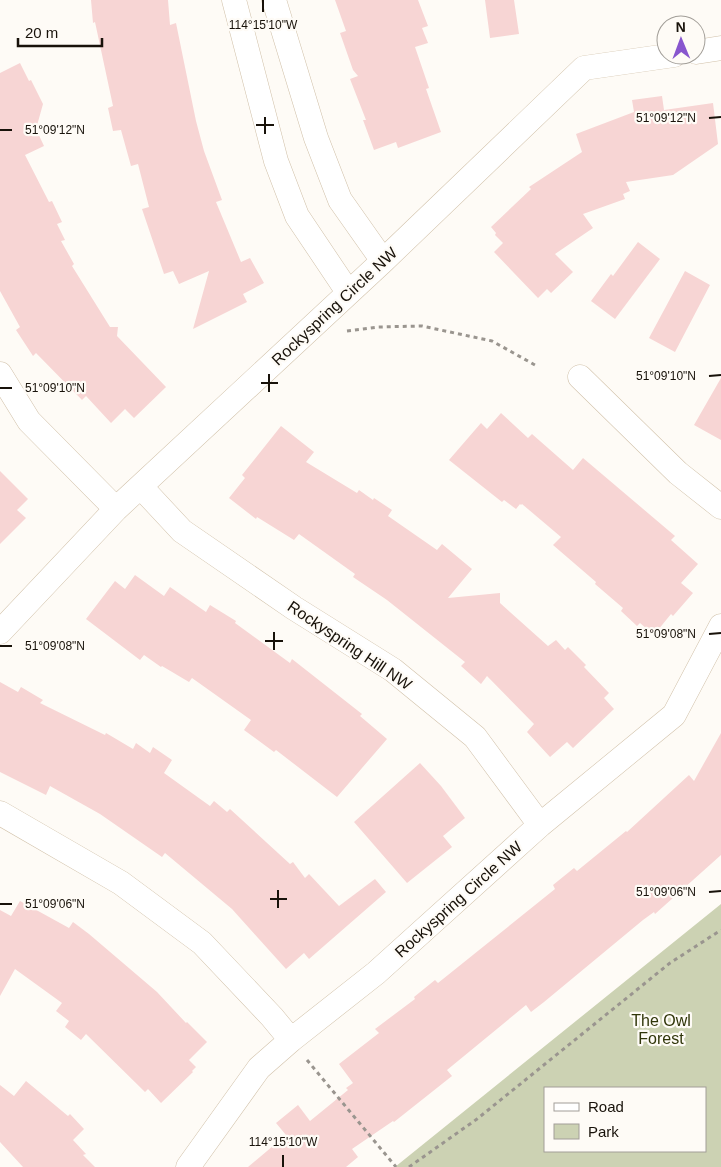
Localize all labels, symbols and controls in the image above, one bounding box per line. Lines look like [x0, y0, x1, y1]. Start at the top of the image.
scale bar [18, 15, 101, 47]
north arrow [656, 15, 706, 65]
text: 114°15'10"W [229, 18, 298, 32]
text: N [676, 19, 686, 35]
text: 20 m [25, 24, 58, 41]
text: 51°09'12"N [636, 111, 696, 125]
text: 51°09'12"N [25, 123, 85, 137]
street label: Rockyspring Circle NW [268, 243, 401, 369]
text: 51°09'10"N [636, 369, 696, 383]
text: 51°09'10"N [25, 381, 85, 395]
street label: Rockyspring Hill NW [285, 598, 416, 694]
text: 51°09'08"N [636, 627, 696, 641]
text: 51°09'08"N [25, 639, 85, 653]
street label: Rockyspring Circle NW [392, 837, 526, 961]
text: 51°09'06"N [636, 885, 696, 899]
text: 51°09'06"N [25, 897, 85, 911]
park label: The Owl Forest [631, 1012, 691, 1047]
legend [544, 1087, 706, 1152]
text: Road [588, 1098, 624, 1115]
text: Park [588, 1123, 619, 1140]
text: 114°15'10"W [249, 1135, 318, 1149]

